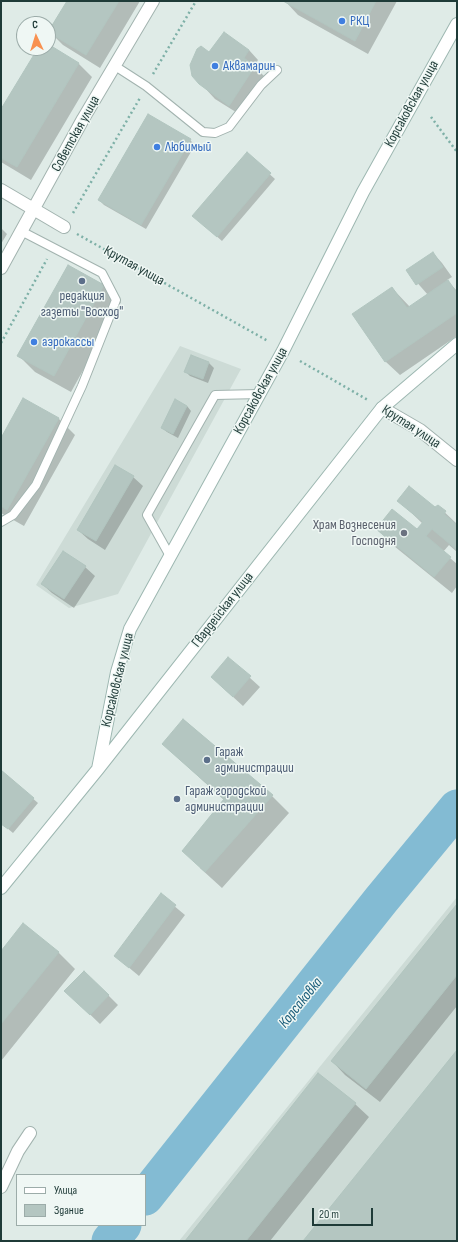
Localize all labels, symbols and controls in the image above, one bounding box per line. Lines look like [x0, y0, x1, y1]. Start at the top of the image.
place label: РКЦ [350, 13, 369, 29]
north arrow [16, 16, 56, 56]
marker: РКЦ [337, 16, 347, 26]
text: С [32, 18, 38, 31]
place label: Аквамарин [223, 58, 275, 74]
street label: Корсаковская улица [381, 58, 443, 150]
marker: Аквамарин [210, 61, 220, 71]
street label: Советская улица [48, 93, 104, 175]
place label: Любимый [165, 139, 211, 155]
marker: Любимый [152, 142, 162, 152]
street label: Крутая улица [101, 242, 167, 290]
marker: редакция газеты "Восход" [77, 276, 87, 286]
place label: редакция газеты "Восход" [41, 288, 123, 320]
place label: аэрокассы [42, 334, 94, 350]
marker: аэрокассы [29, 337, 39, 347]
street label: Корсаковская улица [230, 345, 292, 437]
street label: Крутая улица [378, 402, 444, 452]
place label: Храм Вознесения Господня [313, 517, 396, 550]
marker: Храм Вознесения Господня [399, 528, 409, 538]
street label: Гвардейская улица [188, 569, 258, 651]
street label: Корсаковская улица [98, 631, 138, 729]
place label: Гараж администрации [215, 744, 294, 776]
marker: Гараж администрации [202, 755, 212, 765]
place label: Гараж городской администрации [185, 783, 266, 816]
marker: Гараж городской администрации [172, 794, 182, 804]
water label: Корсаковка [275, 974, 327, 1032]
legend [16, 1174, 146, 1226]
text: Улица [54, 1183, 77, 1198]
scale bar [314, 1200, 375, 1226]
text: Здание [54, 1203, 84, 1218]
text: 20 m [319, 1207, 339, 1222]

